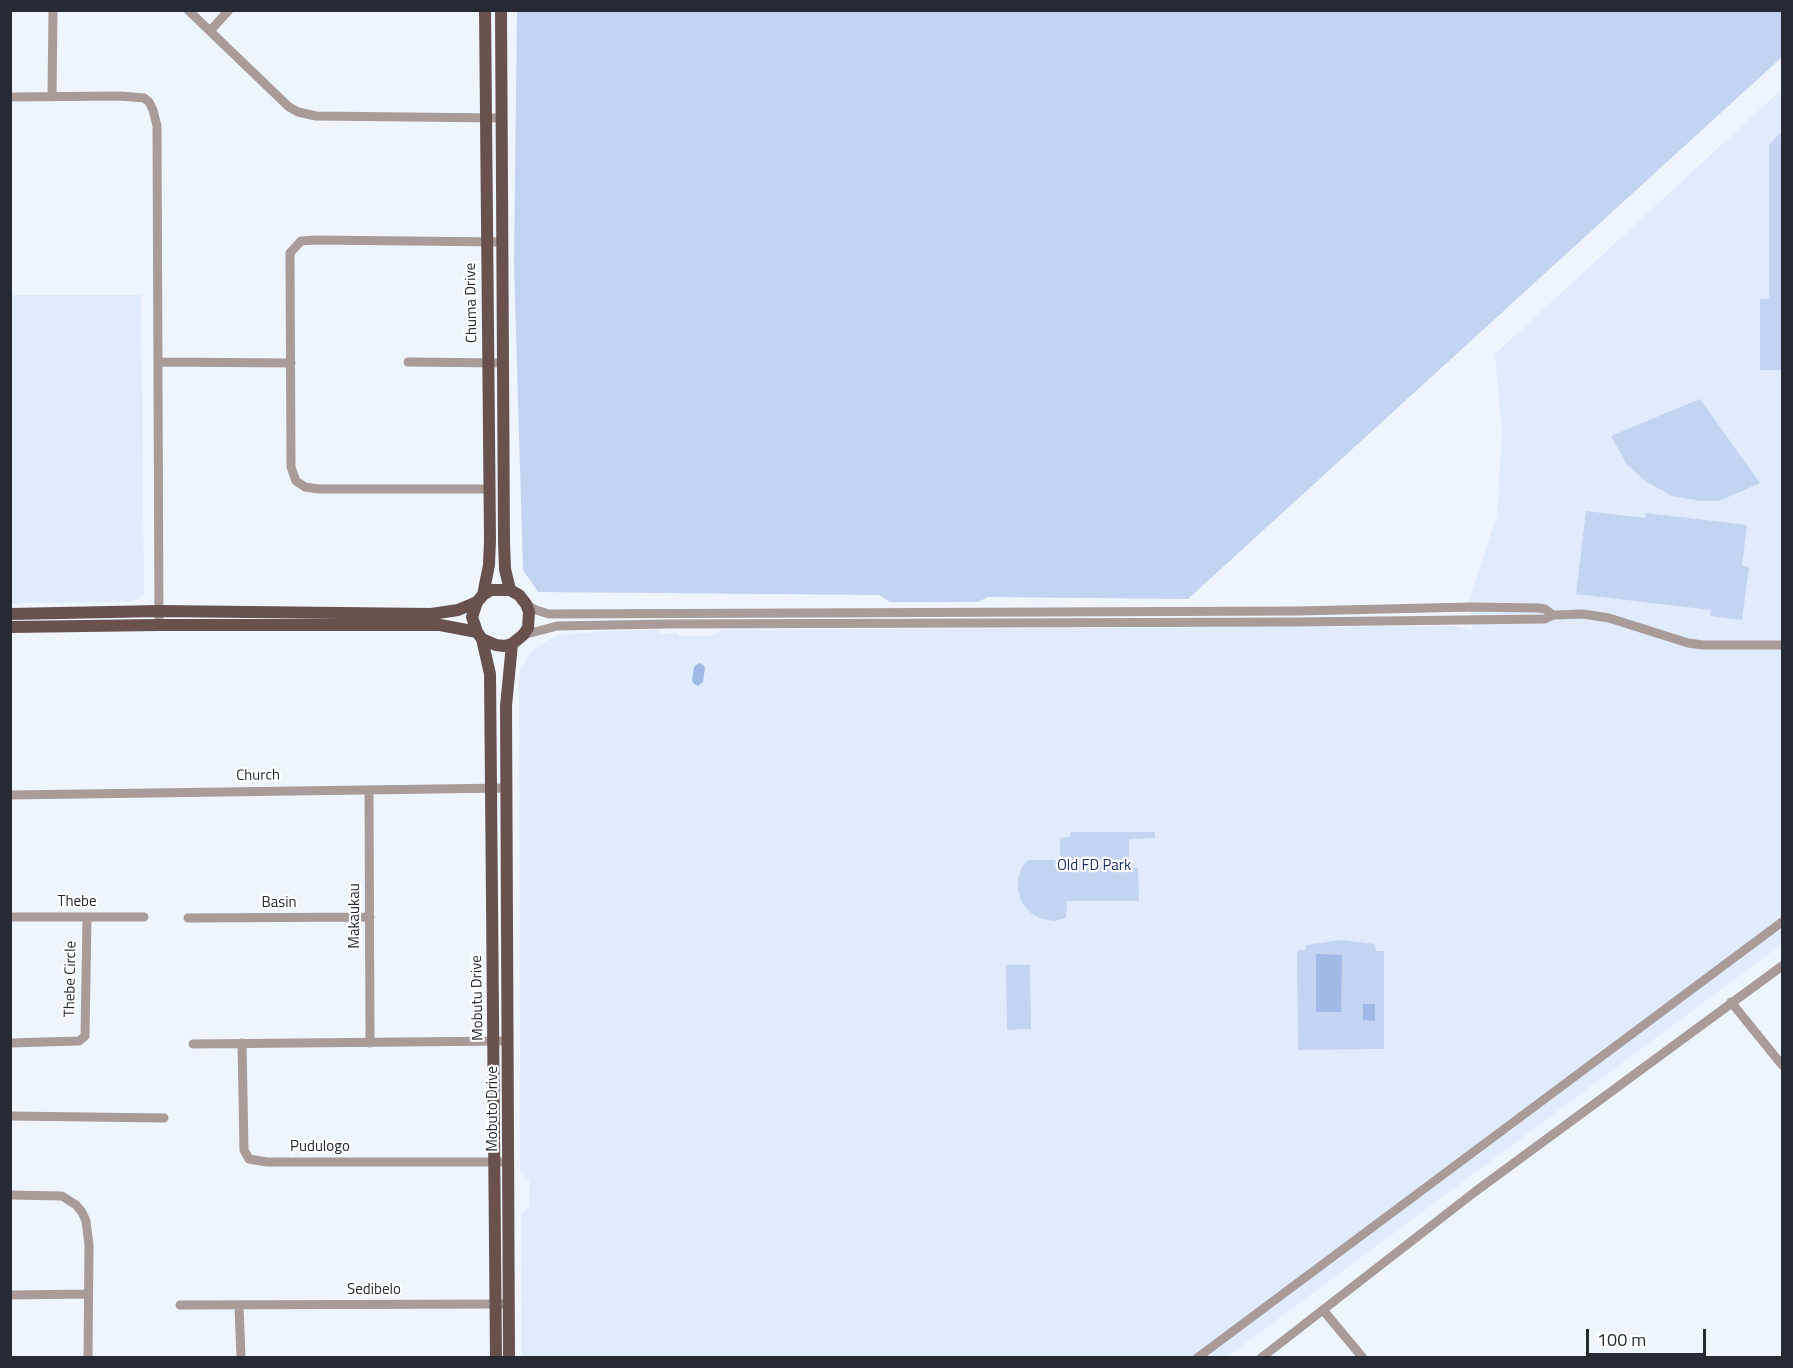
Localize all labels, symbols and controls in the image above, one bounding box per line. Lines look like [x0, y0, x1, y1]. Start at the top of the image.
street label: Chuma Drive [462, 263, 482, 343]
street label: Church [236, 767, 280, 785]
park label: Old FD Park [1057, 857, 1131, 875]
street label: Makaukau [346, 883, 364, 949]
street label: Thebe [58, 893, 96, 911]
street label: Basin [261, 894, 297, 912]
street label: Thebe Circle [61, 941, 81, 1017]
street label: Mobutu Drive [468, 955, 488, 1041]
street label: Mobuto Drive [484, 1066, 502, 1152]
street label: Pudulogo [290, 1138, 350, 1156]
street label: Sedibelo [347, 1281, 401, 1299]
scale bar [1589, 1317, 1709, 1355]
text: 100 m [1597, 1326, 1646, 1353]

